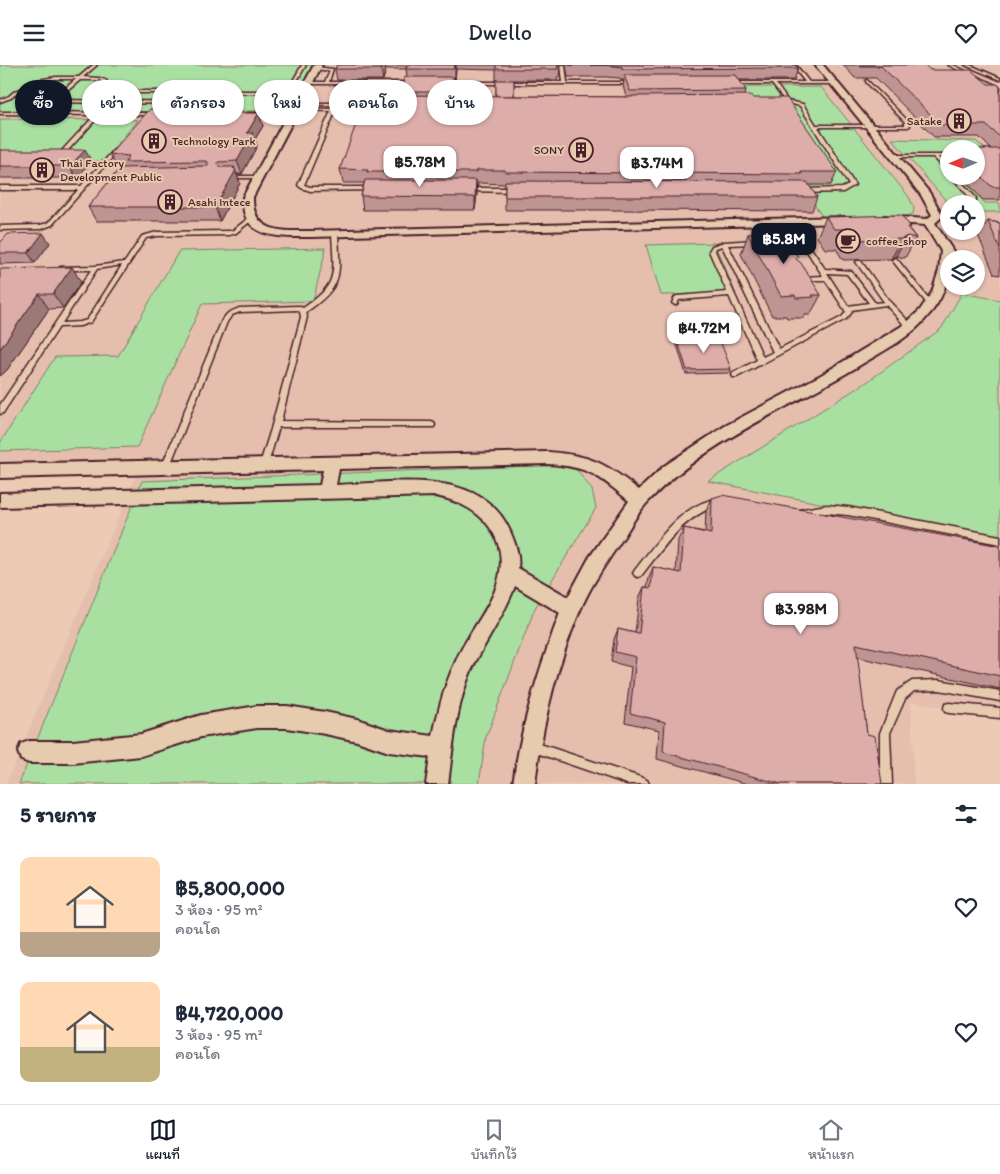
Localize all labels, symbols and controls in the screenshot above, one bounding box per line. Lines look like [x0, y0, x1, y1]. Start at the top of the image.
icon: menu [20, 19, 48, 47]
text: Dwello [468, 19, 532, 46]
icon: heart [952, 19, 980, 47]
chip: ซื้อ [15, 80, 72, 125]
chip: เช่า [82, 80, 142, 125]
chip: ตัวกรอง [152, 80, 244, 125]
chip: ใหม่ [254, 80, 319, 125]
chip: คอนโด [329, 80, 417, 125]
chip: บ้าน [427, 80, 493, 125]
building icon: Satake [946, 108, 972, 134]
place label: Satake [907, 114, 942, 128]
building icon: Technology Park [141, 128, 167, 154]
place label: Technology Park [172, 134, 256, 148]
building icon: SONY [568, 137, 594, 163]
north arrow [940, 140, 985, 185]
map controls [940, 140, 985, 295]
place label: SONY [534, 143, 564, 157]
pin: ฿5.78M [379, 145, 461, 188]
pin: ฿3.74M [616, 147, 698, 189]
text: ฿5.78M [394, 152, 446, 171]
text: ฿3.74M [631, 153, 683, 172]
place label: Thai Factory Development Public [60, 156, 162, 184]
building icon: Thai Factory Development Public [29, 157, 55, 183]
building icon: Asahi Intece [157, 189, 183, 215]
place label: Asahi Intece [188, 195, 251, 209]
button: locate [940, 195, 985, 240]
pin: ฿5.8M [749, 223, 819, 265]
cafe icon: coffee_shop [835, 228, 861, 254]
text: ฿5.8M [762, 229, 806, 248]
place label: coffee_shop [866, 234, 927, 248]
button: layers [940, 250, 985, 295]
pin: ฿4.72M [663, 311, 745, 354]
text: ฿4.72M [678, 318, 730, 337]
pin: ฿3.98M [760, 593, 842, 635]
text: ฿3.98M [775, 599, 827, 618]
icon: filters [952, 800, 980, 828]
text: 5 รายการ [20, 802, 97, 827]
text: ฿5,800,000 [175, 875, 285, 900]
icon: home [60, 877, 120, 937]
icon: heart [952, 893, 980, 921]
text: 3 ห้อง · 95 m² [175, 900, 263, 919]
text: คอนโด [175, 919, 221, 938]
text: ฿4,720,000 [175, 1000, 283, 1025]
icon: home [60, 1002, 120, 1062]
icon: heart [952, 1018, 980, 1046]
text: 3 ห้อง · 95 m² [175, 1025, 263, 1044]
text: คอนโด [175, 1044, 221, 1063]
tab: แผนที่ [146, 1116, 180, 1163]
tab: บันทึกไว้ [471, 1116, 517, 1163]
tab: หน้าแรก [808, 1116, 854, 1163]

